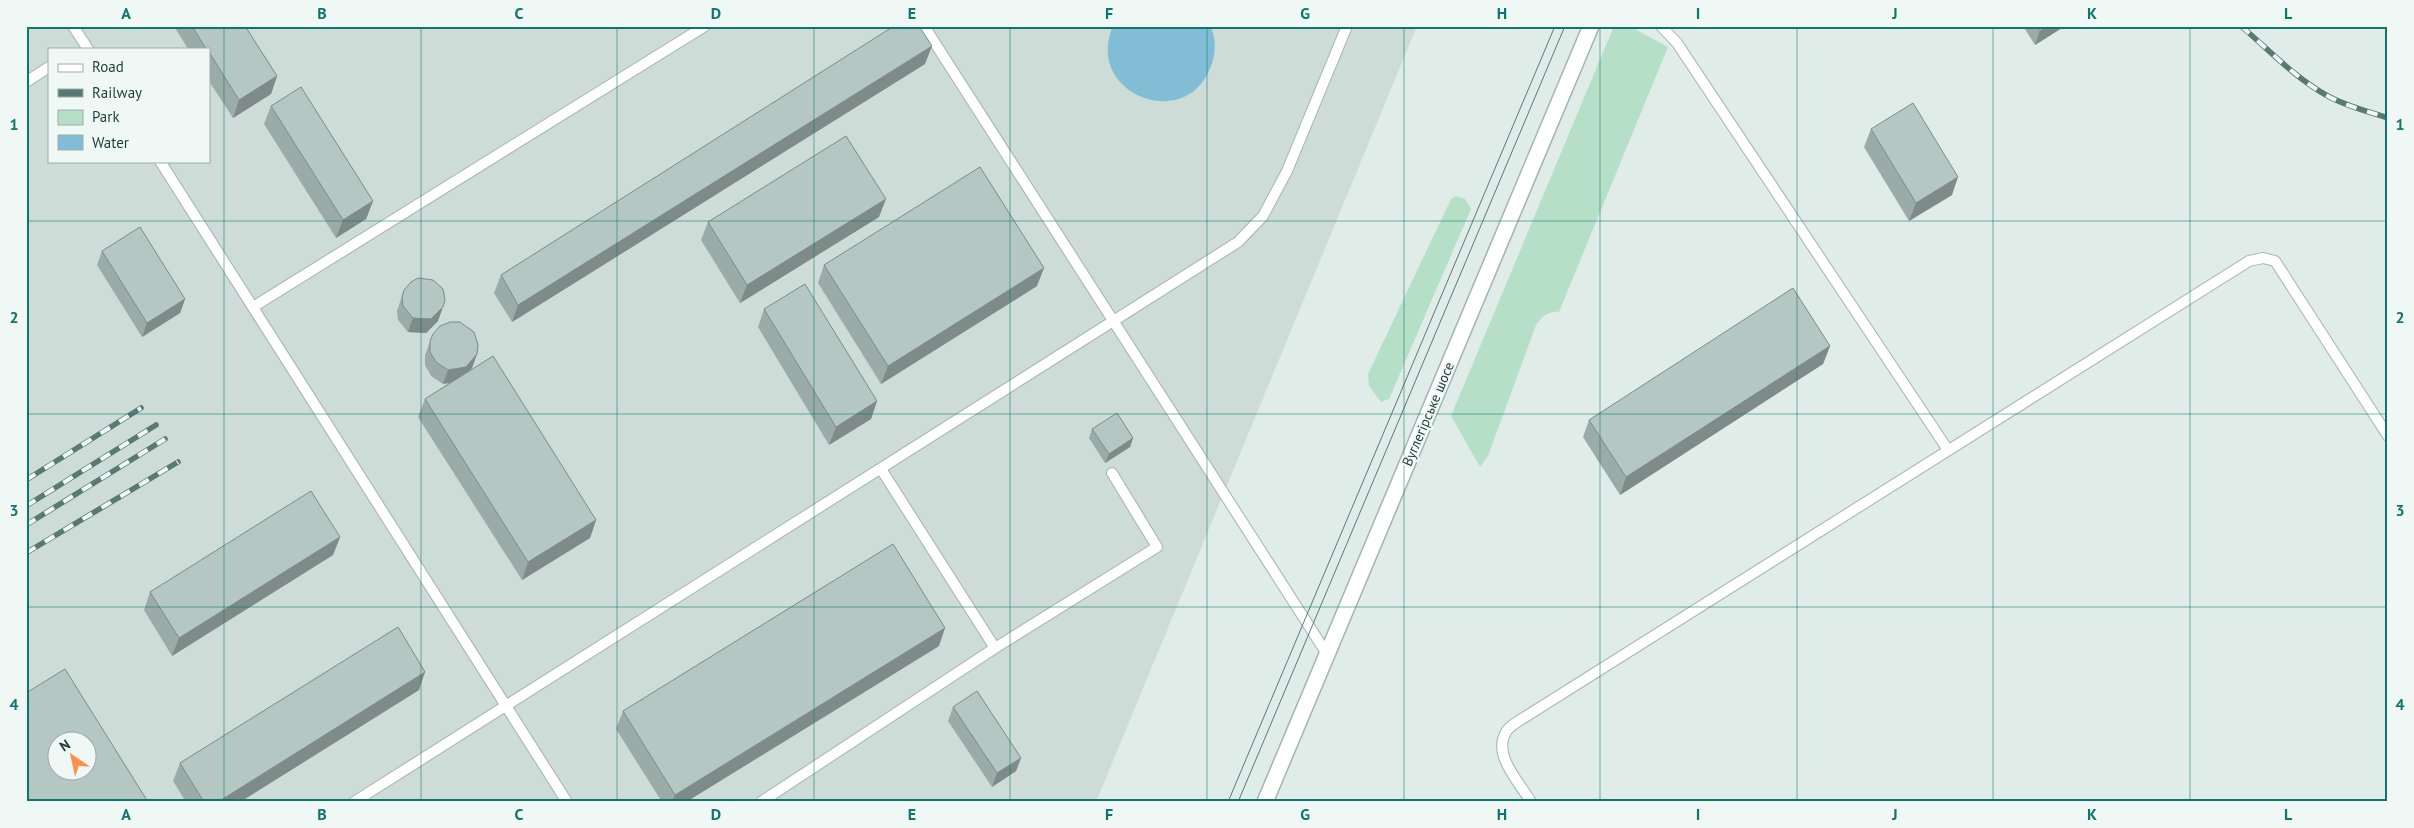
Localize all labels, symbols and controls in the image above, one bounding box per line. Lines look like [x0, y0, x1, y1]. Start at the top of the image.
text: A [121, 3, 131, 23]
text: B [317, 3, 327, 23]
text: C [515, 3, 524, 23]
text: D [711, 3, 721, 23]
text: E [908, 3, 916, 23]
text: F [1105, 3, 1113, 23]
text: G [1300, 3, 1310, 23]
text: H [1497, 3, 1507, 23]
text: I [1696, 3, 1700, 23]
text: J [1891, 3, 1898, 23]
text: K [2087, 3, 2097, 23]
text: L [2284, 3, 2293, 23]
legend [48, 48, 210, 162]
text: Road [92, 57, 124, 76]
text: Railway [92, 83, 142, 102]
text: Park [92, 107, 120, 126]
text: 1 [9, 114, 19, 134]
text: 1 [2395, 114, 2405, 134]
text: Water [92, 133, 129, 152]
text: 2 [9, 307, 19, 327]
text: 2 [2395, 307, 2405, 327]
street label: Вуглегірське шосе [1398, 359, 1458, 469]
text: 3 [9, 500, 19, 520]
text: 3 [2395, 500, 2405, 520]
text: 4 [9, 694, 19, 714]
text: 4 [2395, 694, 2405, 714]
north arrow [48, 730, 98, 780]
text: N [56, 735, 74, 755]
text: A [121, 804, 131, 824]
text: B [317, 804, 327, 824]
text: C [515, 804, 524, 824]
text: D [711, 804, 721, 824]
text: E [908, 804, 916, 824]
text: F [1105, 804, 1113, 824]
text: G [1300, 804, 1310, 824]
text: H [1497, 804, 1507, 824]
text: I [1696, 804, 1700, 824]
text: J [1891, 804, 1898, 824]
text: K [2087, 804, 2097, 824]
text: L [2284, 804, 2293, 824]

